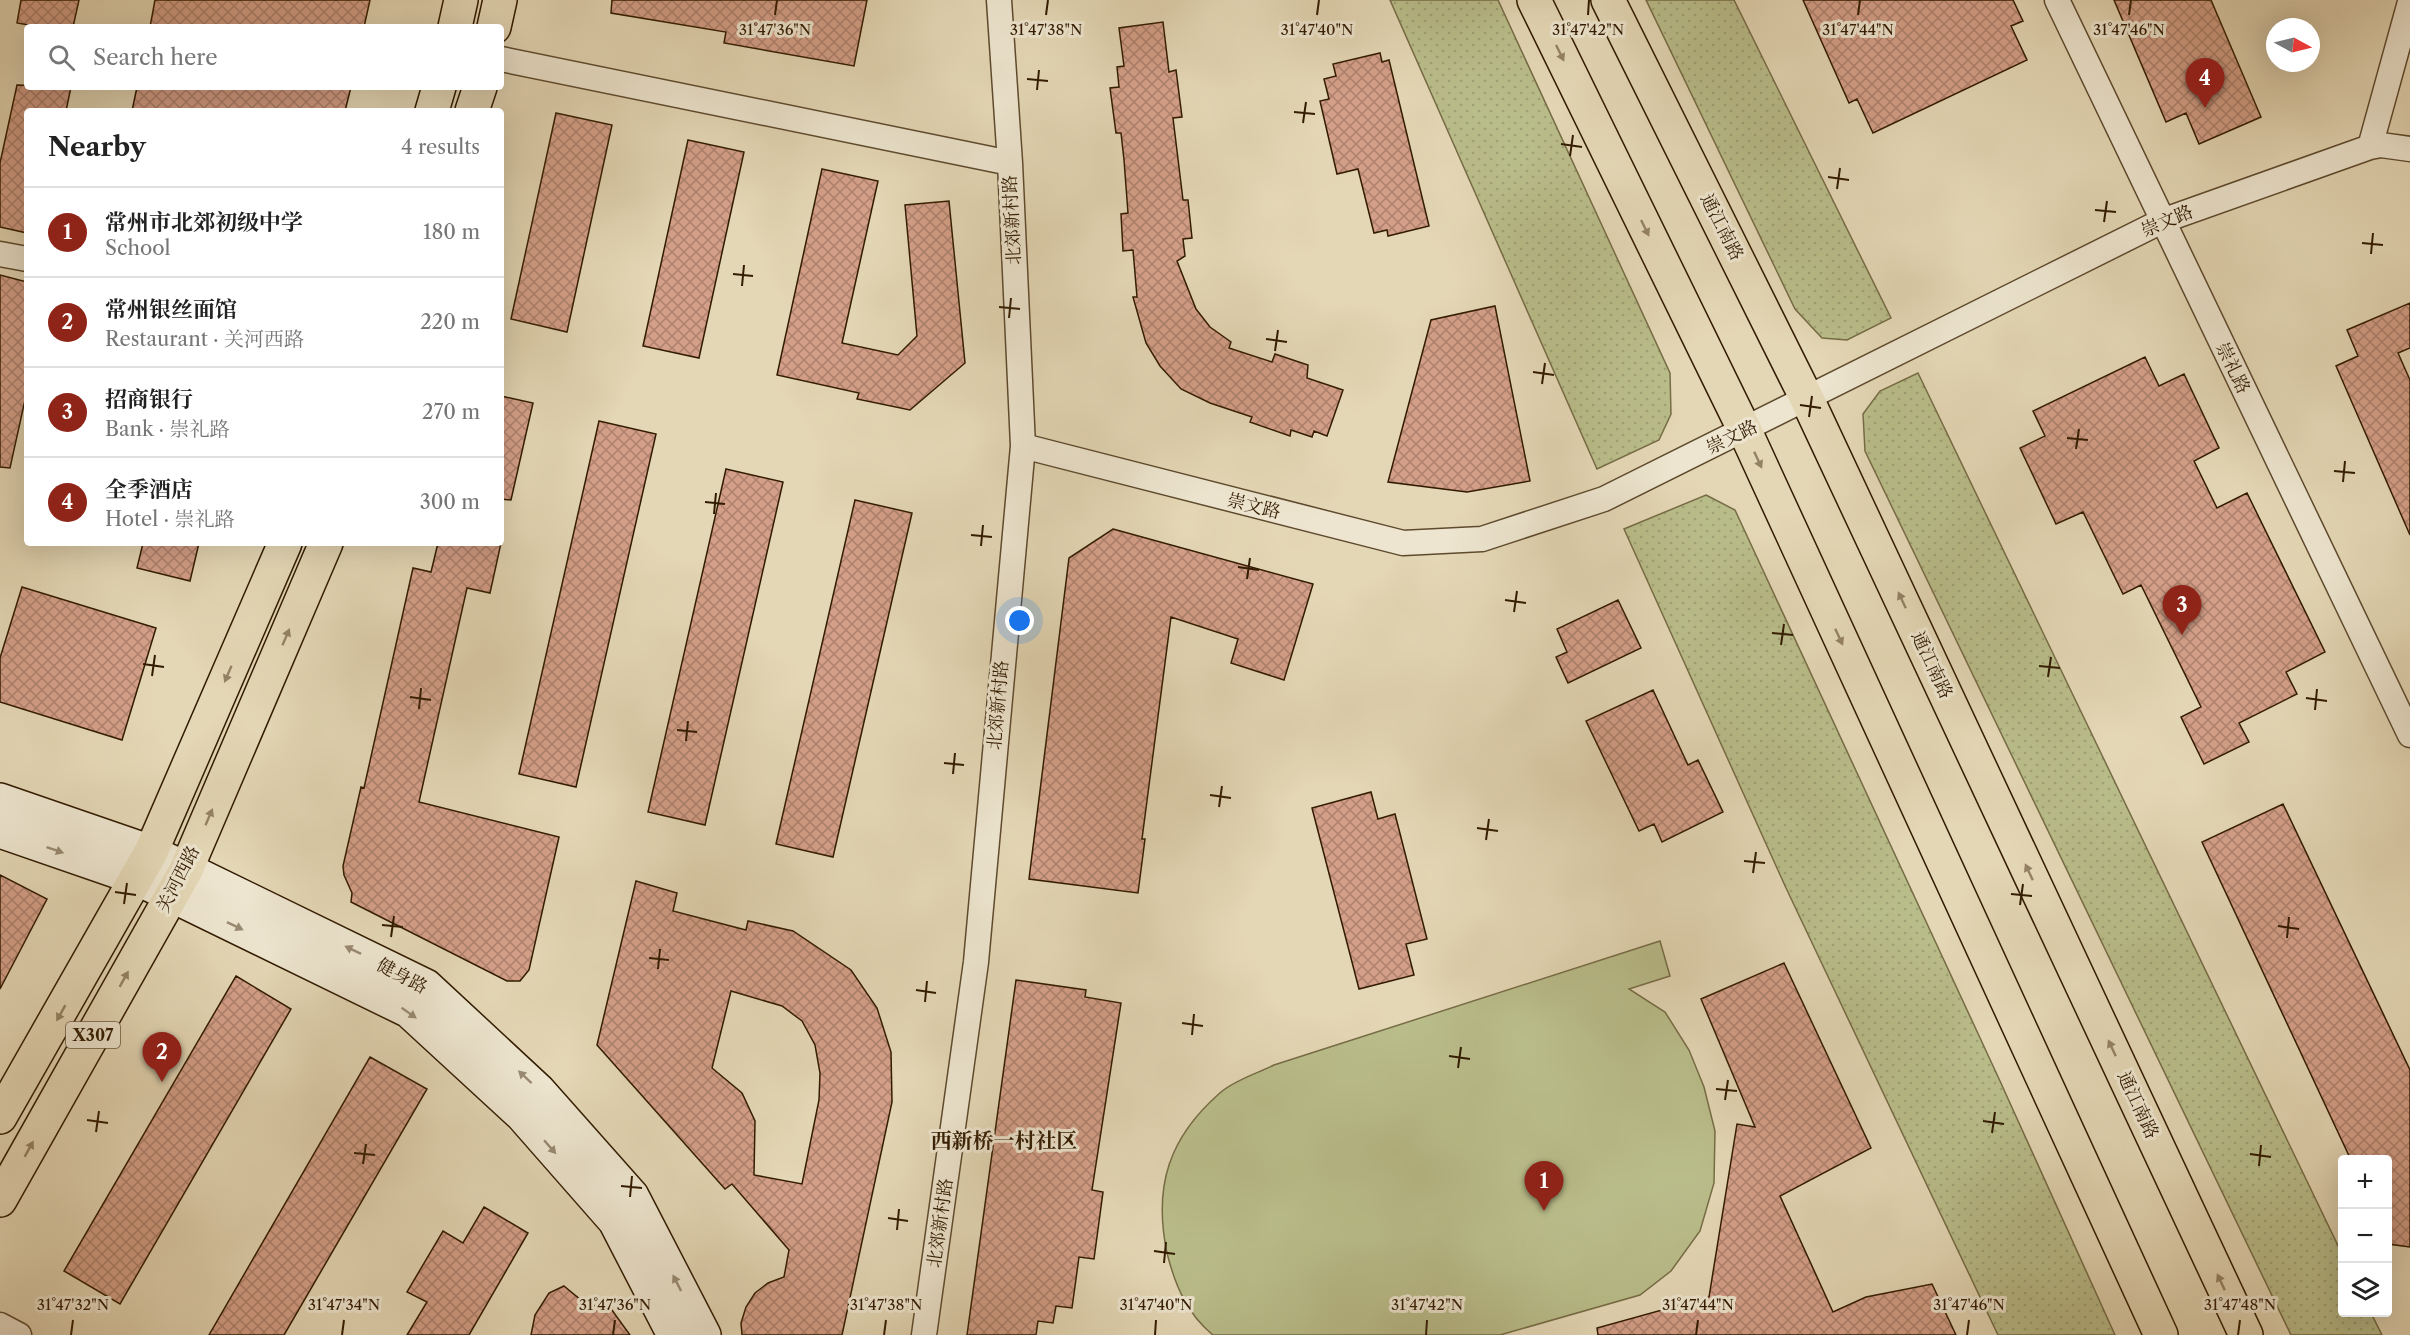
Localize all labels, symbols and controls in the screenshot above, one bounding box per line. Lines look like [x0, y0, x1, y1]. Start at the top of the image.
north arrow [2266, 18, 2320, 72]
text: 31°47'36"N [739, 20, 811, 39]
text: 31°47'38"N [1010, 20, 1082, 39]
text: 31°47'40"N [1280, 20, 1354, 39]
text: 31°47'42"N [1552, 20, 1624, 39]
text: 31°47'44"N [1822, 20, 1894, 39]
text: 31°47'46"N [2093, 20, 2165, 39]
search box [24, 24, 504, 90]
icon: search [45, 41, 78, 74]
text: Search here [93, 44, 218, 71]
one-way arrow [1555, 44, 1564, 61]
pin: 4 [2186, 58, 2224, 108]
text: Nearby [48, 131, 146, 163]
text: 4 results [401, 135, 480, 159]
street label: 北郊新村路 [999, 174, 1025, 266]
street label: 通江南路 [1696, 190, 1748, 264]
street label: 崇文路 [2138, 200, 2196, 242]
text: 常州市北郊初级中学 [105, 209, 303, 236]
one-way arrow [1641, 219, 1650, 236]
text: 1 [63, 220, 72, 244]
text: 180 m [423, 220, 480, 244]
text: School [105, 236, 170, 260]
text: 常州银丝面馆 [105, 296, 237, 323]
text: 2 [62, 310, 73, 334]
text: 220 m [420, 310, 480, 334]
text: Restaurant · 关河西路 [105, 327, 304, 351]
street label: 崇礼路 [2211, 339, 2255, 397]
text: 招商银行 [105, 386, 193, 413]
text: 3 [62, 400, 73, 424]
text: 270 m [422, 400, 480, 424]
street label: 崇文路 [1703, 415, 1761, 459]
text: Bank · 崇礼路 [105, 417, 229, 441]
one-way arrow [1753, 451, 1763, 469]
text: 全季酒店 [105, 476, 193, 503]
street label: 崇文路 [1225, 489, 1283, 523]
text: 4 [62, 490, 73, 514]
text: 300 m [420, 490, 480, 514]
text: Hotel · 崇礼路 [105, 507, 234, 531]
pin: 3 [2162, 586, 2202, 635]
one-way arrow [1897, 592, 1906, 609]
your location [1005, 606, 1034, 635]
one-way arrow [281, 628, 291, 646]
street label: 通江南路 [1907, 628, 1957, 702]
one-way arrow [1834, 629, 1844, 647]
street label: 北郊新村路 [983, 659, 1013, 751]
one-way arrow [223, 665, 233, 683]
one-way arrow [204, 808, 213, 825]
street label: 关河西路 [152, 842, 204, 916]
one-way arrow [46, 846, 64, 856]
one-way arrow [2025, 863, 2034, 880]
one-way arrow [226, 921, 243, 931]
one-way arrow [344, 946, 361, 955]
street label: 健身路 [373, 954, 431, 998]
one-way arrow [119, 971, 129, 988]
one-way arrow [55, 1005, 66, 1021]
one-way arrow [400, 1007, 416, 1019]
road number: X307 [66, 1022, 120, 1048]
pin: 2 [142, 1032, 182, 1082]
one-way arrow [2107, 1040, 2116, 1057]
street label: 通江南路 [2113, 1068, 2163, 1142]
one-way arrow [517, 1070, 532, 1084]
district label: 西新桥一村社区 [931, 1128, 1078, 1153]
one-way arrow [543, 1139, 556, 1154]
one-way arrow [24, 1141, 34, 1158]
map controls [2338, 1155, 2392, 1317]
button: + [2338, 1155, 2392, 1209]
pin: 1 [1524, 1162, 1564, 1211]
street label: 北郊新村路 [923, 1177, 957, 1269]
button: − [2338, 1209, 2392, 1263]
button: layers [2338, 1263, 2392, 1317]
one-way arrow [672, 1274, 682, 1291]
one-way arrow [2217, 1274, 2226, 1291]
text: 31°47'32"N [37, 1295, 109, 1314]
text: 31°47'34"N [308, 1295, 380, 1314]
text: 31°47'36"N [579, 1295, 651, 1314]
text: 31°47'38"N [850, 1295, 922, 1314]
text: 31°47'40"N [1119, 1295, 1193, 1314]
text: 31°47'42"N [1391, 1295, 1463, 1314]
text: 31°47'44"N [1662, 1295, 1734, 1314]
text: 31°47'46"N [1933, 1295, 2005, 1314]
text: 31°47'48"N [2204, 1295, 2276, 1314]

